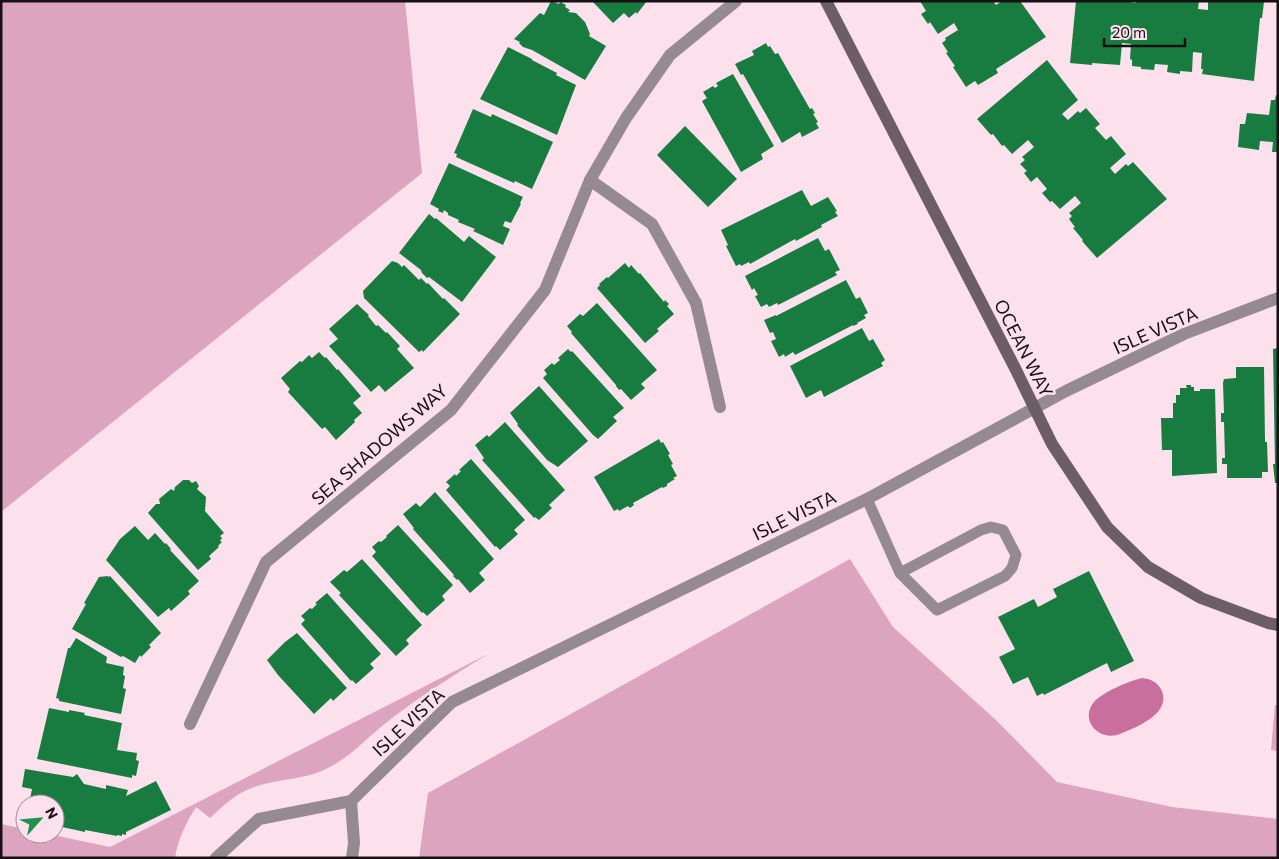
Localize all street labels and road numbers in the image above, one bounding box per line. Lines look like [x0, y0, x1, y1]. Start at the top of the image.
street label: OCEAN WAY [990, 295, 1058, 401]
street label: ISLE VISTA [1109, 302, 1201, 358]
street label: SEA SHADOWS WAY [307, 379, 452, 509]
street label: ISLE VISTA [749, 485, 839, 545]
street label: ISLE VISTA [368, 683, 448, 761]

